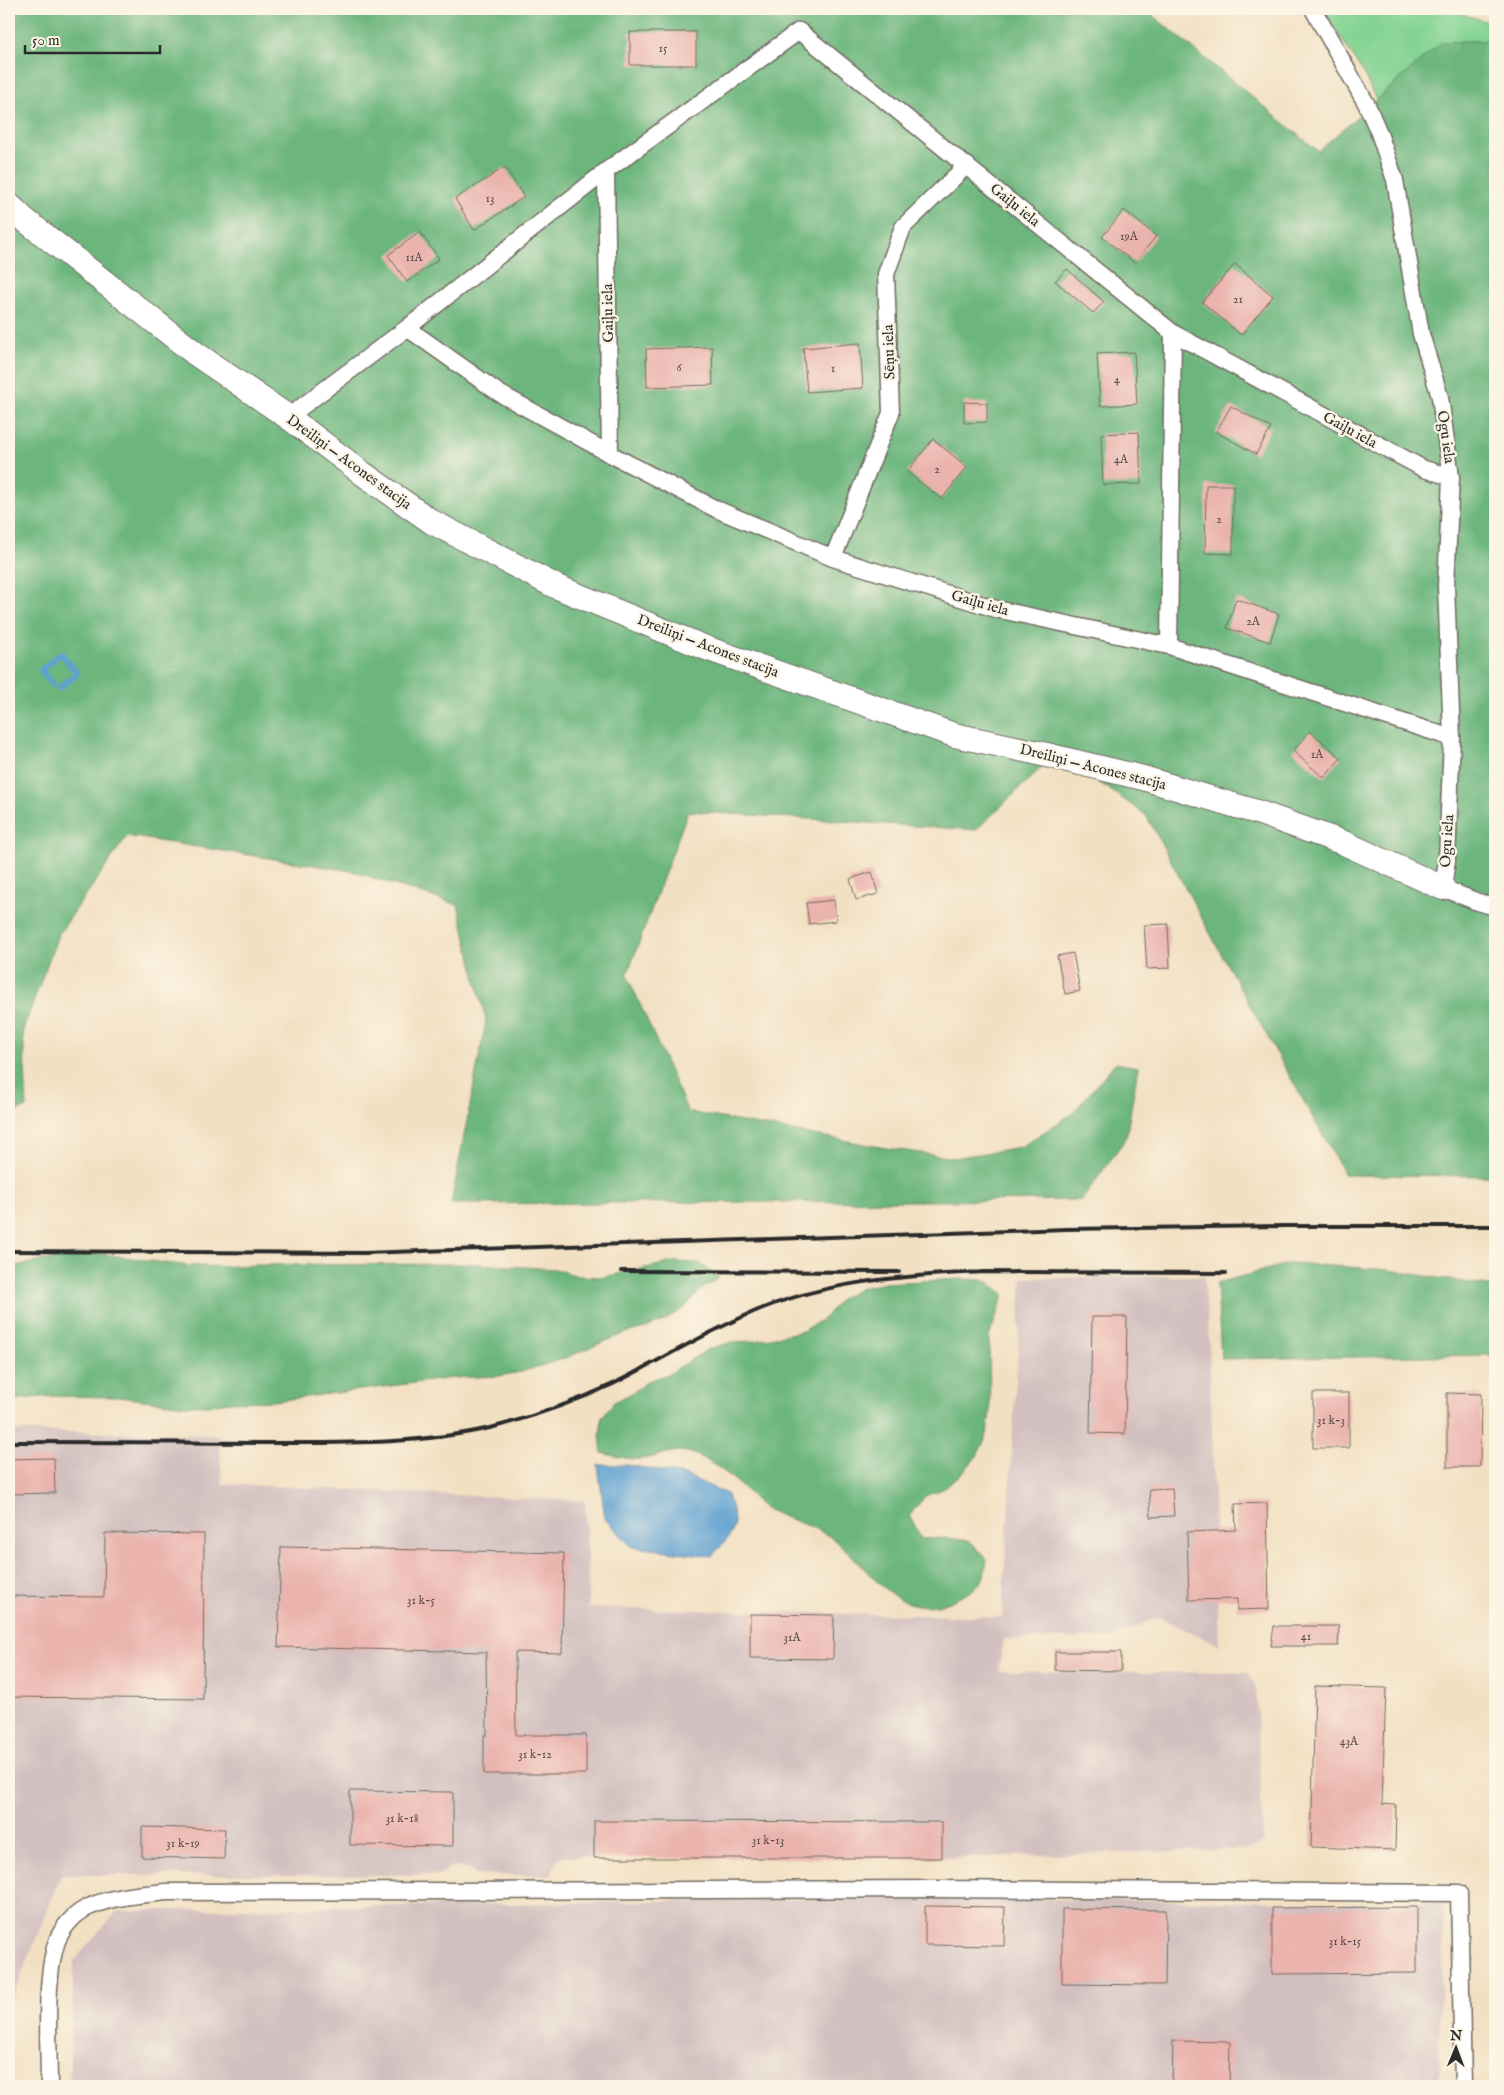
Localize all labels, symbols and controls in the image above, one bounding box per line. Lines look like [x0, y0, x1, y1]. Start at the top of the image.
scale bar [25, 22, 160, 54]
text: 50 m [32, 31, 60, 50]
house number: 15 [659, 41, 668, 56]
street label: Gaiļu iela [986, 179, 1044, 231]
house number: 13 [486, 191, 494, 206]
house number: 19A [1120, 229, 1139, 244]
house number: 11A [405, 250, 423, 265]
street label: Gaiļu iela [598, 283, 618, 343]
house number: 21 [1233, 292, 1243, 307]
street label: Sēņu iela [879, 324, 899, 380]
house number: 6 [676, 360, 682, 375]
house number: 1 [831, 361, 835, 376]
house number: 4 [1114, 372, 1120, 387]
street label: Gaiļu iela [1320, 407, 1381, 453]
street label: Ogu iela [1433, 409, 1459, 465]
street label: Dreiliņi — Acones stacija [283, 410, 416, 514]
house number: 4A [1114, 452, 1129, 467]
house number: 2 [934, 462, 940, 477]
house number: 2 [1216, 512, 1222, 527]
street label: Gaiļu iela [949, 586, 1011, 620]
street label: Dreiliņi — Acones stacija [635, 610, 782, 682]
house number: 2A [1246, 614, 1261, 629]
street label: Dreiliņi — Acones stacija [1018, 740, 1169, 794]
house number: 1A [1311, 747, 1324, 762]
street label: Ogu iela [1436, 813, 1458, 868]
house number: 31 k-3 [1317, 1413, 1345, 1428]
house number: 31 k-5 [407, 1593, 436, 1608]
house number: 41 [1301, 1629, 1311, 1644]
house number: 31A [783, 1630, 801, 1645]
house number: 43A [1340, 1734, 1359, 1749]
house number: 31 k-12 [518, 1747, 552, 1762]
house number: 31 k-18 [386, 1811, 419, 1826]
house number: 31 k-13 [752, 1833, 784, 1848]
house number: 31 k-19 [166, 1836, 200, 1851]
house number: 31 k-15 [1329, 1934, 1362, 1949]
north arrow [1432, 2022, 1482, 2072]
text: N [1449, 2027, 1462, 2045]

